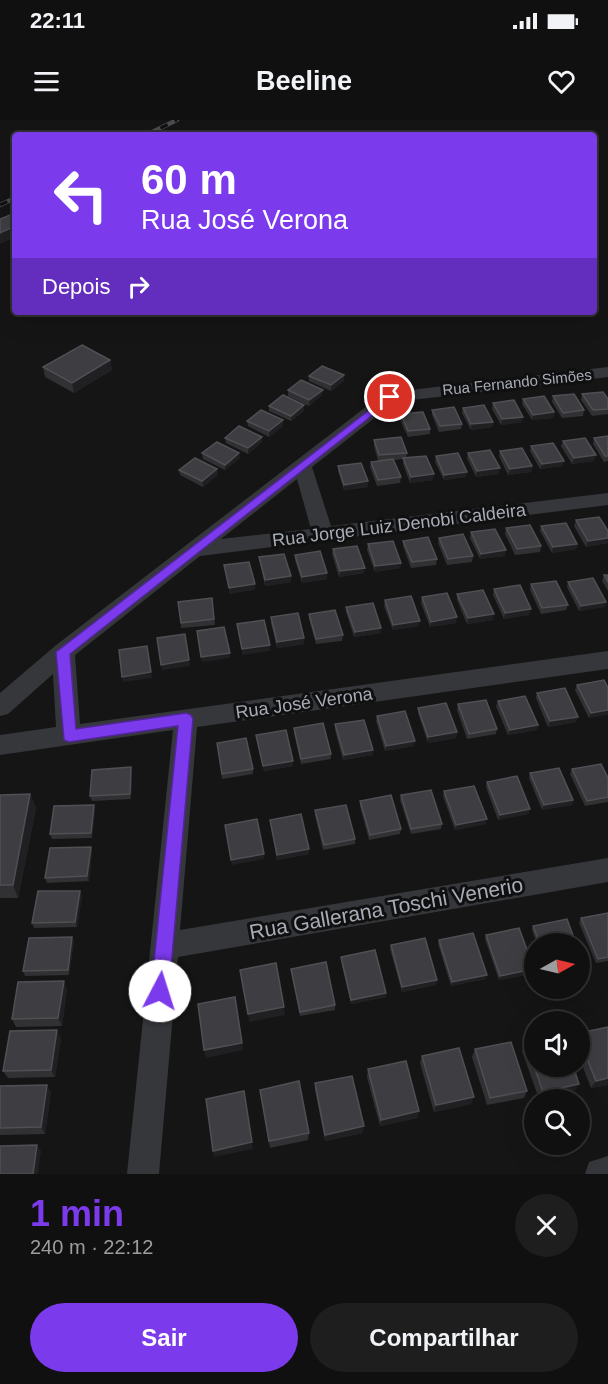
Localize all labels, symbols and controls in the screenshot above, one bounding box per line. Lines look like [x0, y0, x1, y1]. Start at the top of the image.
text: 22:11 [30, 8, 85, 33]
icon: menu [30, 65, 63, 98]
icon: heart [545, 65, 578, 98]
text: Beeline [256, 66, 352, 96]
icon: left [42, 156, 120, 234]
text: 60 m [141, 156, 237, 203]
text: Rua José Verona [141, 205, 348, 235]
icon: right [122, 270, 155, 303]
text: Depois [42, 274, 110, 299]
street label: Rua Fernando Simões [441, 366, 593, 398]
pin [364, 371, 415, 422]
icon: arrive [373, 380, 406, 413]
street label: Rua Jorge Luiz Denobi Caldeira [271, 499, 528, 550]
street label: Rua José Verona [234, 683, 375, 723]
street label: Rua Gallerana Toschi Venerio [247, 873, 525, 943]
north arrow [524, 933, 590, 999]
map controls [524, 933, 590, 1155]
position arrow [128, 959, 192, 1023]
button: sound [524, 1011, 590, 1077]
button: search [524, 1089, 590, 1155]
text: 1 min [30, 1193, 124, 1234]
button: close [515, 1194, 578, 1257]
text: 240 m · 22:12 [30, 1236, 153, 1258]
button: Sair [30, 1303, 298, 1372]
button: Compartilhar [310, 1303, 578, 1372]

